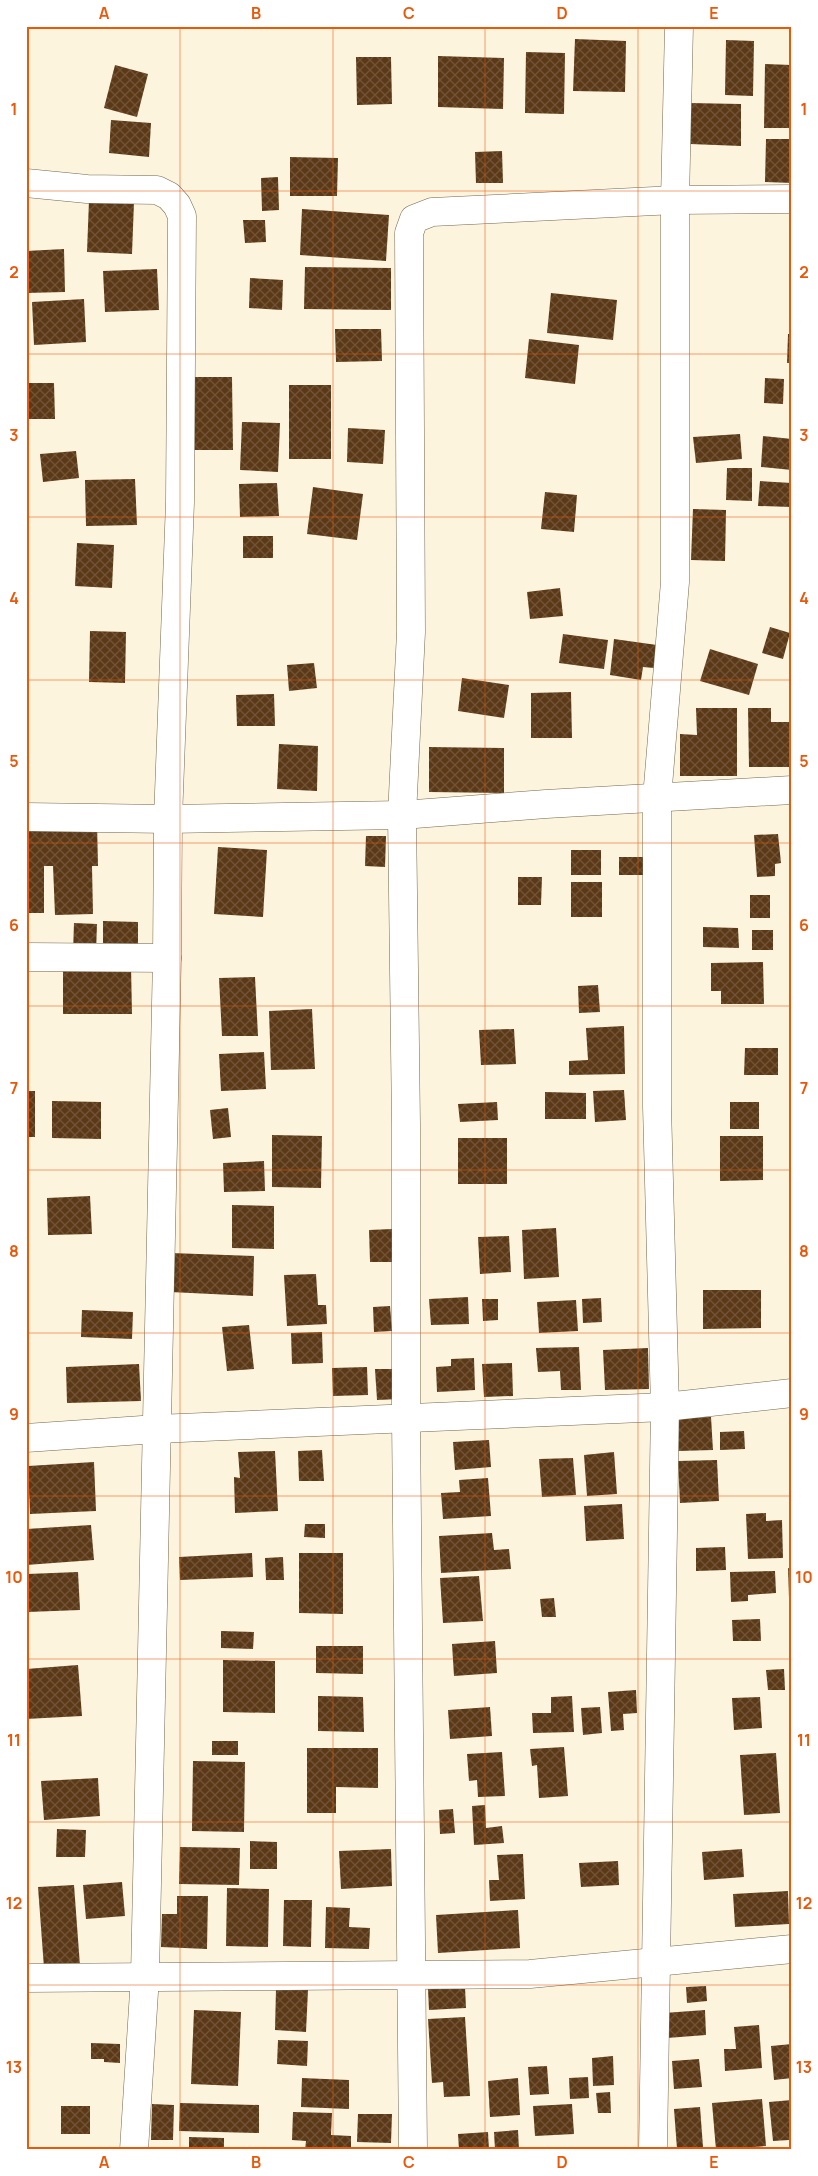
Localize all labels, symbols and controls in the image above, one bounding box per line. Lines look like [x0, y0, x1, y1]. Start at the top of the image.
text: A [99, 2, 110, 24]
text: B [251, 2, 261, 24]
text: C [403, 2, 415, 24]
text: D [556, 2, 568, 24]
text: E [709, 2, 719, 24]
text: 1 [10, 98, 18, 120]
text: 1 [800, 98, 808, 120]
text: 2 [9, 261, 19, 283]
text: 2 [799, 261, 809, 283]
text: 3 [9, 424, 19, 446]
text: 3 [799, 424, 809, 446]
text: 4 [9, 587, 19, 609]
text: 4 [799, 587, 809, 609]
text: 5 [9, 750, 19, 772]
text: 5 [799, 750, 809, 772]
text: 6 [9, 914, 19, 936]
text: 6 [799, 914, 809, 936]
text: 7 [10, 1077, 18, 1099]
text: 7 [800, 1077, 808, 1099]
text: 8 [9, 1240, 19, 1262]
text: 8 [799, 1240, 809, 1262]
text: 9 [9, 1403, 19, 1425]
text: 9 [799, 1403, 809, 1425]
text: 10 [5, 1566, 23, 1588]
text: 10 [795, 1566, 813, 1588]
text: 11 [7, 1729, 21, 1751]
text: 11 [797, 1729, 811, 1751]
text: 12 [6, 1892, 22, 1914]
text: 12 [796, 1892, 812, 1914]
text: 13 [6, 2056, 22, 2078]
text: 13 [796, 2056, 812, 2078]
text: A [99, 2151, 110, 2173]
text: B [251, 2151, 261, 2173]
text: C [403, 2151, 415, 2173]
text: D [556, 2151, 568, 2173]
text: E [709, 2151, 719, 2173]

